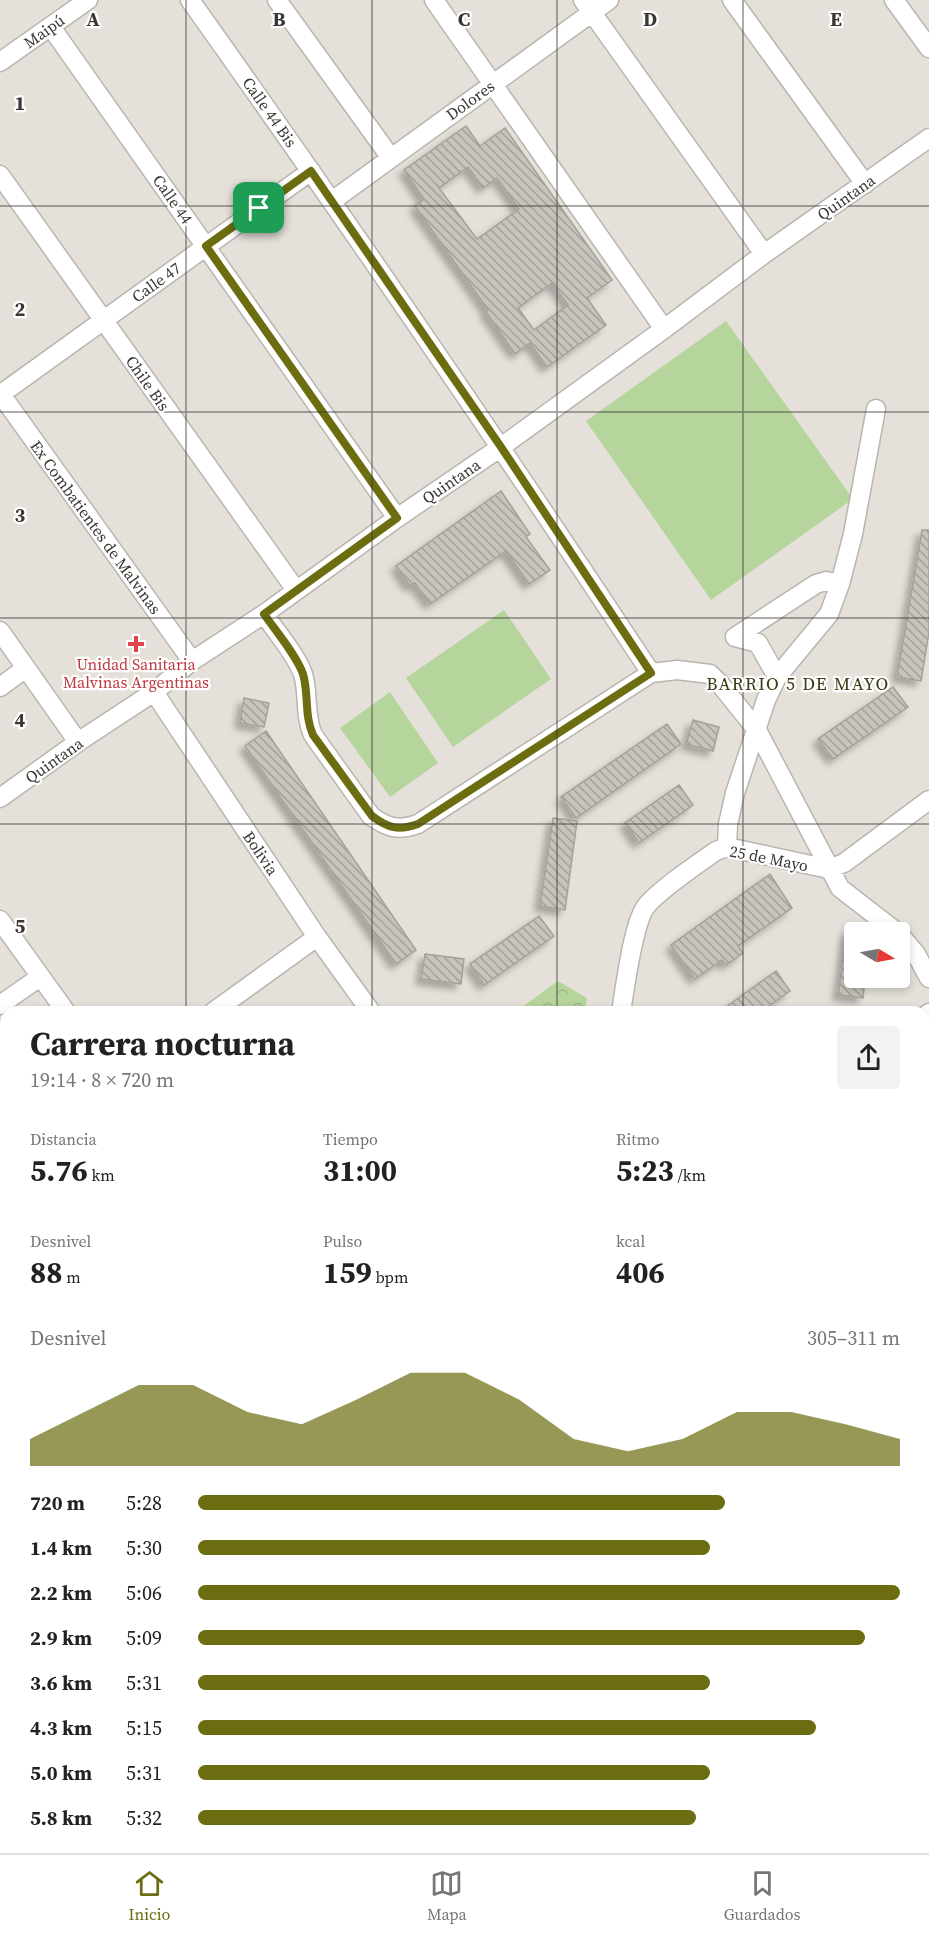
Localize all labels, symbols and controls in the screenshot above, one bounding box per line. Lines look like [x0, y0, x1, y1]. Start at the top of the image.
text: A [86, 5, 100, 33]
text: B [272, 5, 286, 33]
text: C [458, 5, 470, 33]
text: D [643, 5, 657, 33]
text: E [830, 5, 842, 33]
street label: Maipú [19, 9, 69, 53]
street label: Calle 44 Bis [238, 72, 302, 152]
street label: Dolores [441, 75, 499, 125]
text: 1 [15, 89, 25, 117]
street label: Quintana [813, 169, 880, 225]
street label: Calle 44 [148, 170, 198, 228]
pin [233, 182, 284, 233]
icon: arrive [242, 191, 275, 224]
street label: Calle 47 [127, 257, 185, 307]
text: 2 [15, 295, 26, 323]
street label: Chile Bis [121, 351, 175, 415]
street label: Ex Combatientes de Malvinas [25, 436, 167, 618]
street label: Quintana [417, 453, 485, 509]
text: 3 [15, 501, 26, 529]
marker: Unidad Sanitaria Malvinas Argentinas [127, 635, 145, 653]
place label: Unidad Sanitaria Malvinas Argentinas [63, 653, 209, 693]
district label: BARRIO 5 DE MAYO [706, 671, 890, 696]
text: 4 [15, 706, 26, 734]
street label: Quintana [21, 732, 88, 788]
street label: Bolivia [238, 827, 284, 880]
street label: 25 de Mayo [728, 840, 810, 876]
text: 5 [15, 912, 26, 940]
north arrow [844, 922, 910, 988]
map controls [844, 922, 910, 988]
text: Carrera nocturna [30, 1021, 295, 1066]
button: share [837, 1026, 900, 1089]
text: 19:14 · 8 × 720 m [30, 1066, 174, 1094]
text: Distancia [30, 1128, 97, 1150]
text: Tiempo [323, 1128, 378, 1150]
text: Ritmo [616, 1128, 660, 1150]
text: 5.76 [30, 1150, 88, 1191]
text: 31:00 [323, 1150, 397, 1191]
text: 5:23 [616, 1150, 674, 1191]
text: km [88, 1164, 115, 1186]
text: /km [674, 1164, 706, 1186]
text: Desnivel [30, 1230, 91, 1252]
text: Pulso [323, 1230, 362, 1252]
text: kcal [616, 1230, 645, 1252]
text: 88 [30, 1252, 63, 1293]
text: 159 [323, 1252, 372, 1293]
text: 406 [616, 1252, 665, 1293]
text: m [63, 1266, 81, 1288]
text: bpm [372, 1266, 408, 1288]
text: Desnivel [30, 1324, 107, 1352]
text: 305–311 m [807, 1324, 900, 1352]
text: 720 m [30, 1489, 85, 1517]
text: 5:28 [126, 1489, 162, 1517]
text: 1.4 km [30, 1534, 92, 1562]
text: 5:30 [126, 1534, 162, 1562]
text: 2.2 km [30, 1579, 92, 1607]
text: 5:06 [126, 1579, 162, 1607]
text: 2.9 km [30, 1624, 92, 1652]
text: 5:09 [126, 1624, 162, 1652]
text: 3.6 km [30, 1669, 92, 1697]
text: 5:31 [126, 1669, 162, 1697]
text: 4.3 km [30, 1714, 92, 1742]
text: 5:15 [126, 1714, 162, 1742]
text: 5.0 km [30, 1759, 92, 1787]
text: 5:31 [126, 1759, 162, 1787]
text: 5.8 km [30, 1804, 92, 1832]
text: 5:32 [126, 1804, 162, 1832]
tab: Inicio [129, 1867, 170, 1925]
tab: Mapa [427, 1867, 467, 1925]
tab: Guardados [724, 1867, 800, 1925]

